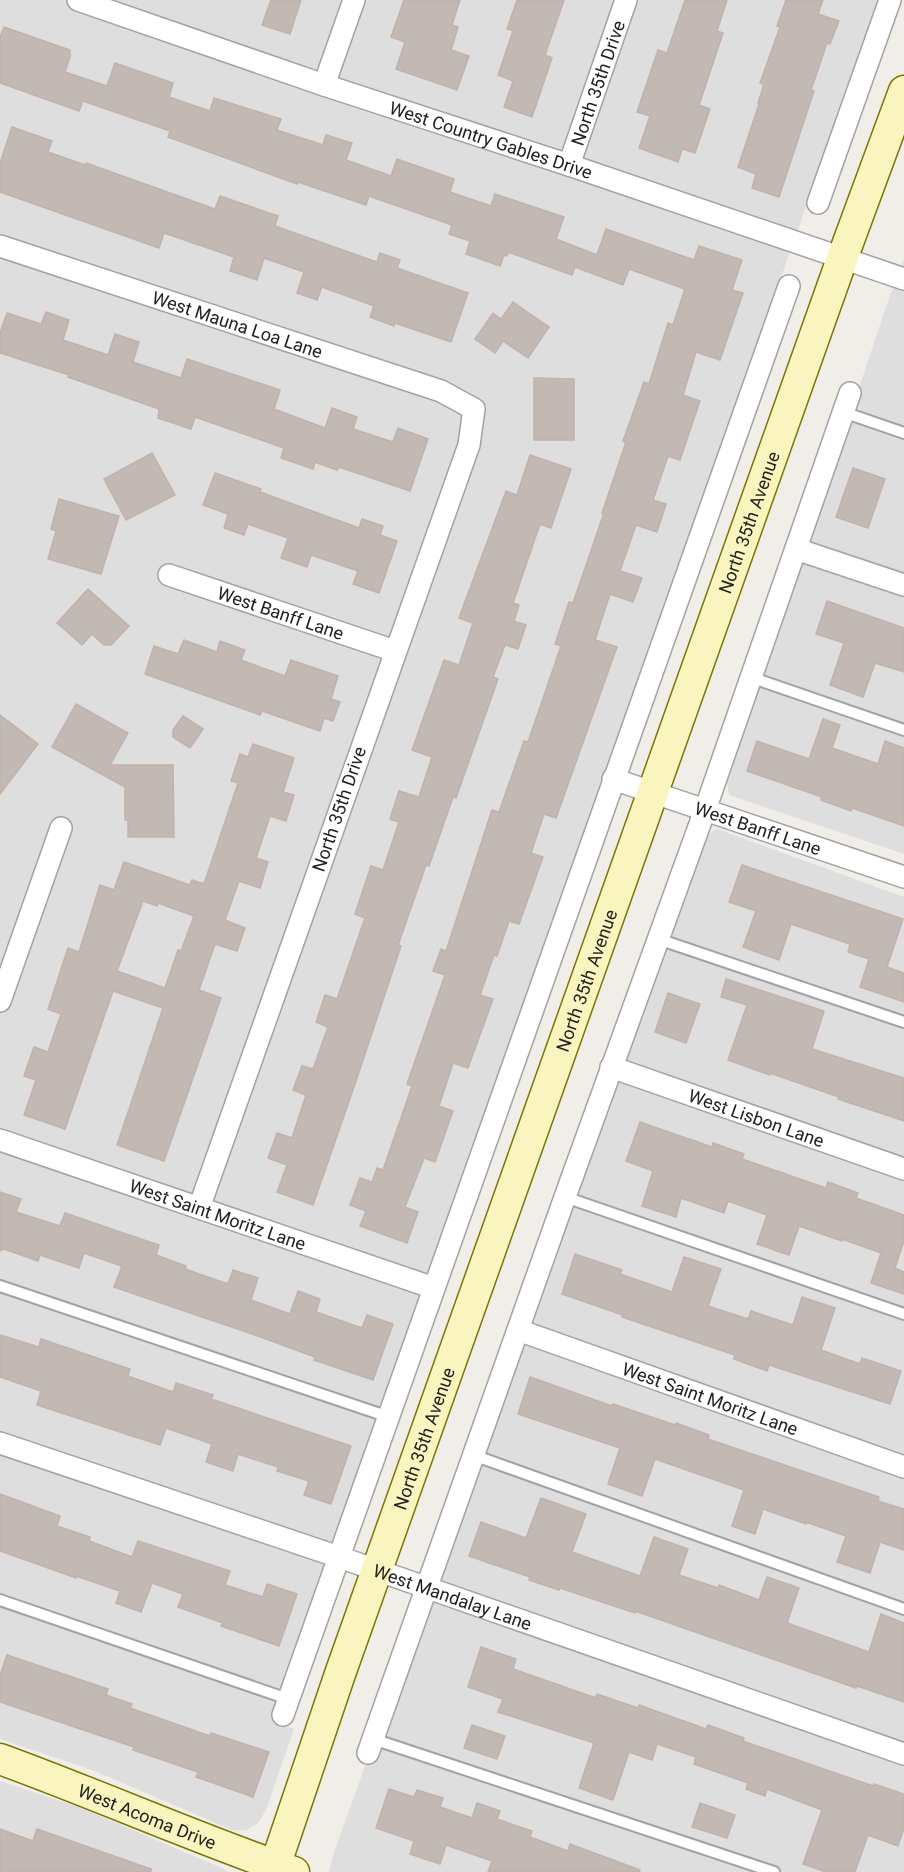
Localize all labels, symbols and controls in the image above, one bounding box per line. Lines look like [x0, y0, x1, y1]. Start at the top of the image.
street label: North 35th Drive [566, 17, 629, 148]
street label: West Country Gables Drive [387, 97, 595, 183]
street label: West Mauna Loa Lane [150, 286, 325, 362]
street label: North 35th Avenue [714, 448, 783, 596]
street label: West Banff Lane [215, 582, 347, 644]
street label: North 35th Drive [308, 744, 370, 874]
street label: West Banff Lane [692, 797, 824, 859]
street label: North 35th Avenue [551, 906, 621, 1054]
street label: West Lisbon Lane [686, 1084, 827, 1151]
street label: West Saint Moritz Lane [127, 1174, 309, 1254]
street label: West Saint Moritz Lane [620, 1357, 801, 1439]
street label: North 35th Avenue [389, 1365, 458, 1512]
street label: West Mandalay Lane [371, 1559, 535, 1634]
street label: West Acoma Drive [75, 1779, 219, 1853]

